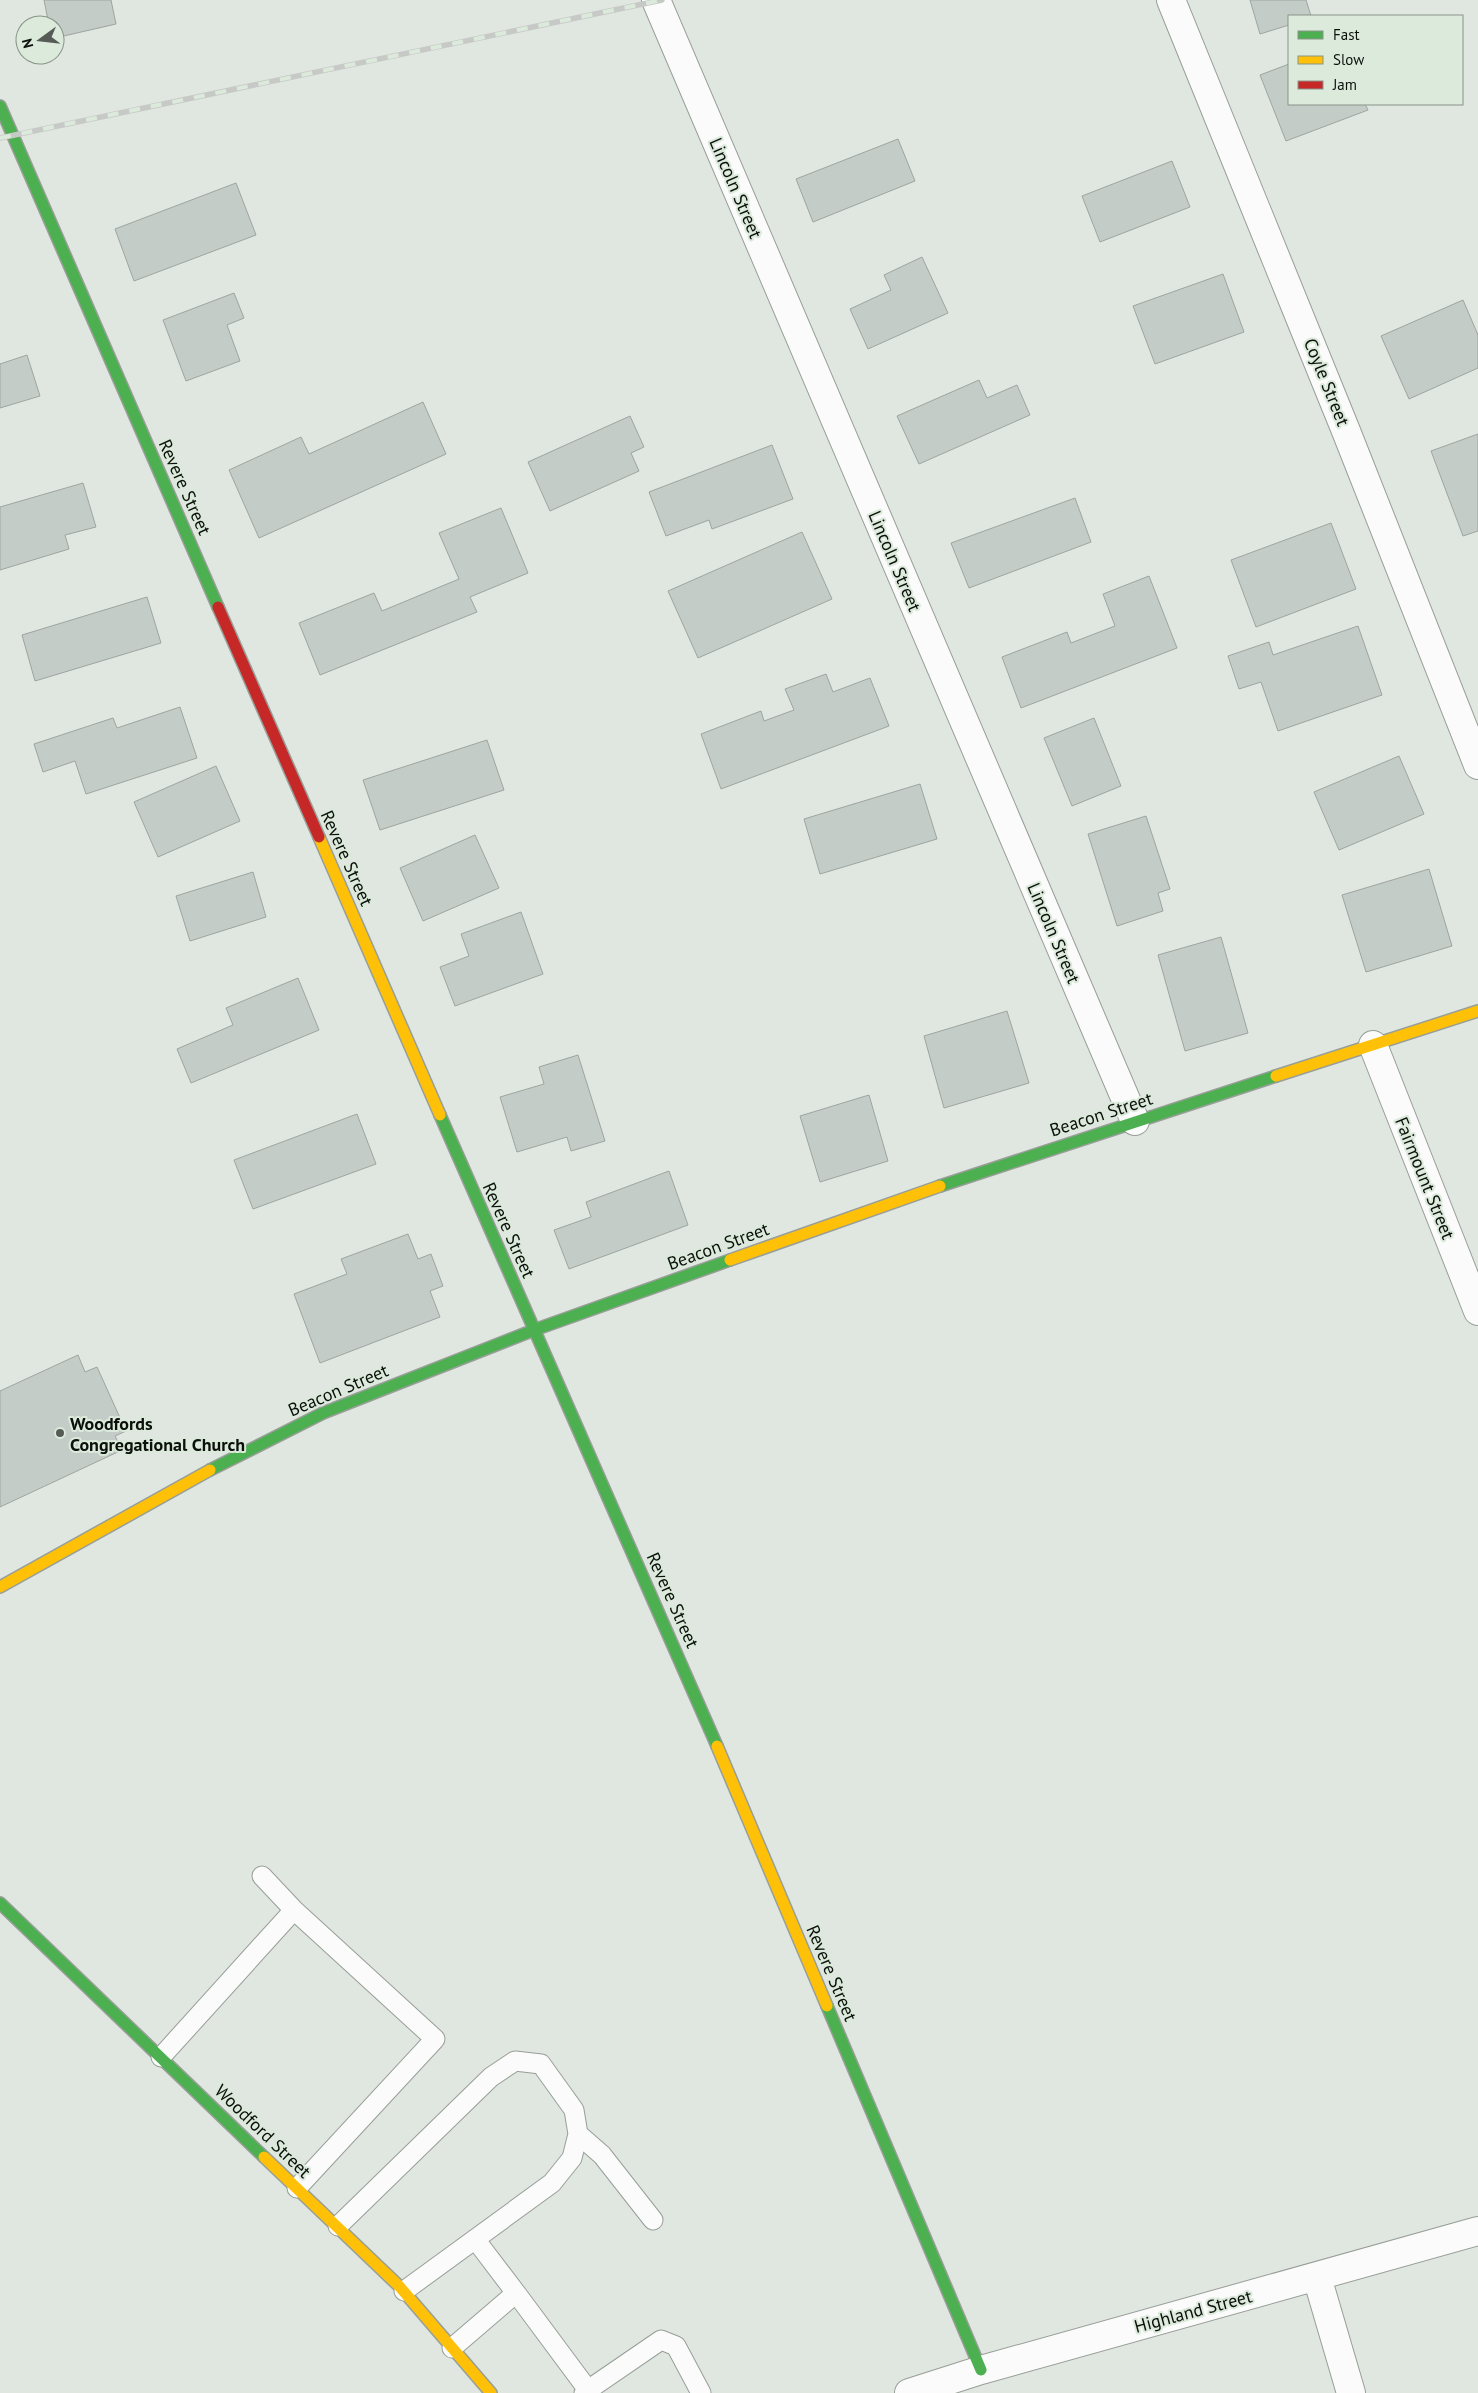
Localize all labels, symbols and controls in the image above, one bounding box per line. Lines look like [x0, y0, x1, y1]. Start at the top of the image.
north arrow [15, 15, 65, 65]
legend [1288, 15, 1463, 105]
text: Fast [1333, 25, 1360, 44]
text: N [18, 37, 37, 50]
text: Slow [1333, 50, 1364, 69]
text: Jam [1332, 75, 1357, 94]
street label: Lincoln Street [704, 134, 768, 242]
street label: Coyle Street [1299, 335, 1355, 429]
street label: Revere Street [154, 436, 216, 538]
street label: Lincoln Street [863, 507, 927, 615]
street label: Revere Street [316, 807, 378, 909]
street label: Lincoln Street [1022, 879, 1086, 987]
street label: Beacon Street [1047, 1087, 1155, 1141]
street label: Fairmount Street [1390, 1113, 1460, 1243]
street label: Revere Street [478, 1179, 540, 1281]
street label: Beacon Street [664, 1217, 772, 1275]
street label: Beacon Street [284, 1359, 392, 1421]
place label: Woodfords Congregational Church [70, 1412, 245, 1456]
marker: Woodfords Congregational Church [54, 1427, 66, 1439]
street label: Revere Street [642, 1549, 704, 1651]
street label: Revere Street [801, 1921, 863, 2025]
street label: Woodford Street [210, 2079, 316, 2183]
street label: Highland Street [1132, 2284, 1254, 2338]

